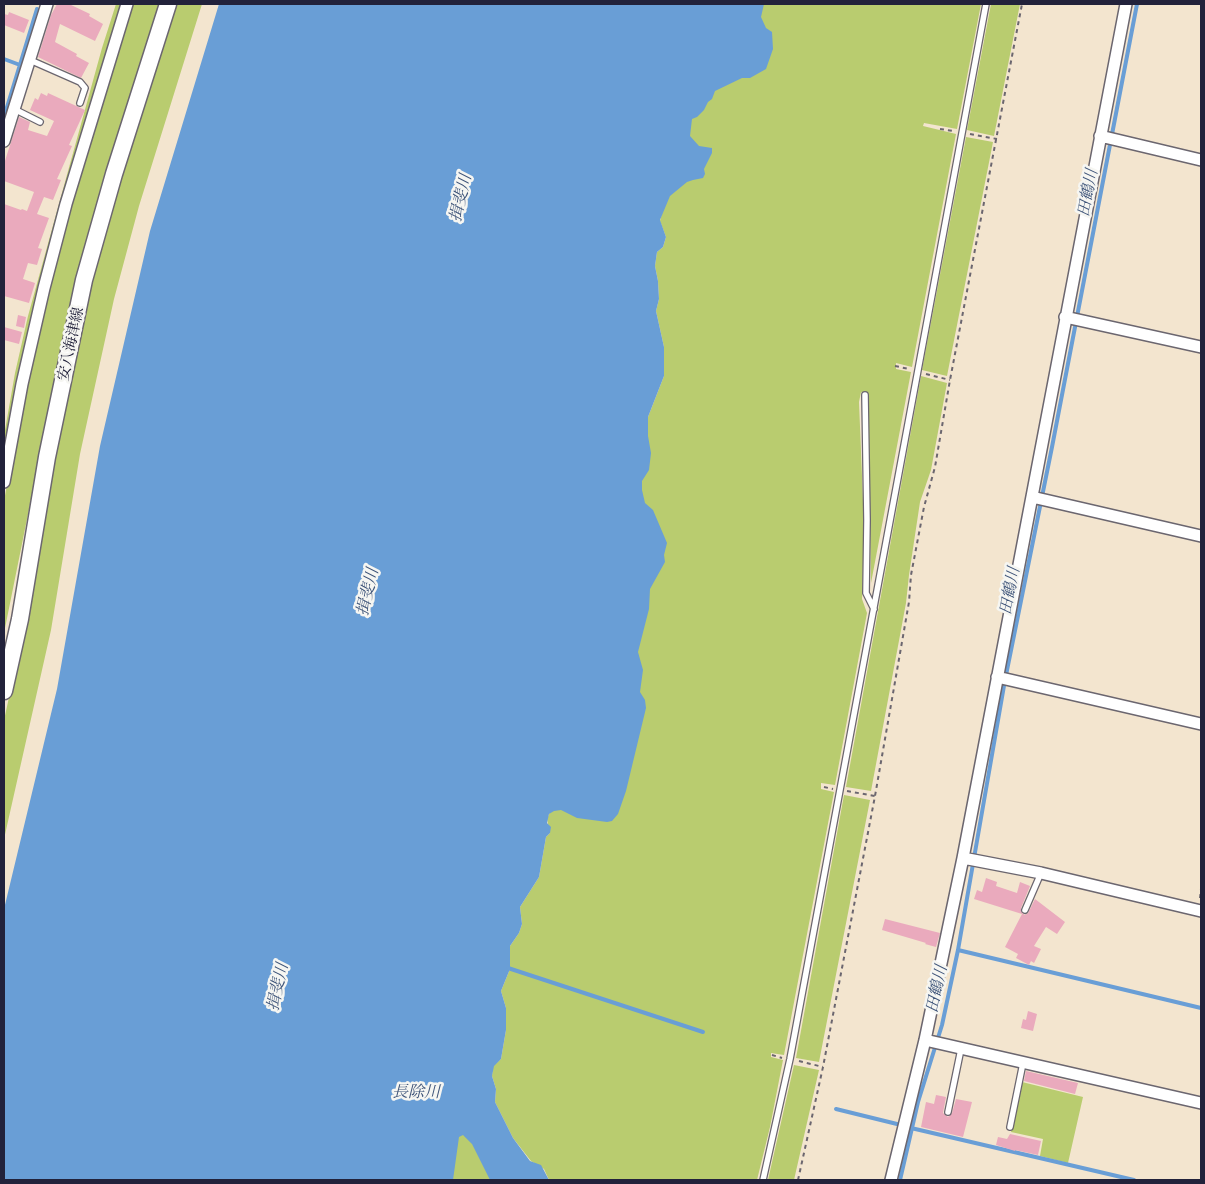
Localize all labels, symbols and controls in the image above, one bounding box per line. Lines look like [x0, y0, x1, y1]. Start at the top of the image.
water label: 田鶴川 [1074, 168, 1102, 218]
water label: 揖斐川 [446, 172, 476, 224]
street label: 安八海津線 [54, 305, 88, 383]
water label: 揖斐川 [353, 566, 383, 618]
water label: 田鶴川 [996, 566, 1024, 616]
water label: 揖斐川 [264, 962, 292, 1012]
water label: 田鶴川 [923, 964, 951, 1014]
water label: 長除川 [392, 1082, 440, 1102]

